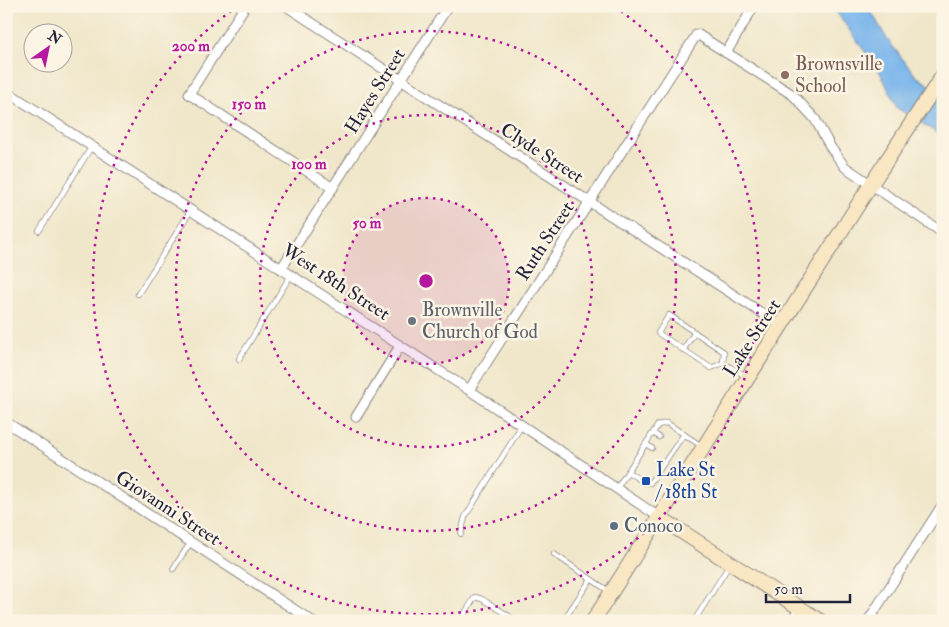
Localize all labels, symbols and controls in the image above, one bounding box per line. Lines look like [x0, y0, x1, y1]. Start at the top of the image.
north arrow [22, 22, 72, 72]
text: N [44, 26, 65, 48]
text: 200 m [172, 37, 210, 56]
street label: Hayes Street [339, 44, 411, 138]
place label: Brownsville School [795, 52, 882, 98]
marker: Brownsville School [779, 69, 791, 81]
text: 150 m [232, 95, 266, 114]
street label: Clyde Street [496, 117, 588, 189]
text: 100 m [291, 155, 327, 174]
street label: Ruth Street [511, 197, 579, 285]
text: 50 m [353, 214, 382, 233]
street label: West 18th Street [277, 238, 394, 326]
centre of rings [417, 272, 435, 290]
street label: Lake Street [718, 295, 786, 381]
place label: Brownville Church of God [422, 298, 539, 344]
marker: Brownville Church of God [406, 315, 418, 327]
place label: Lake St / 18th St [654, 458, 717, 504]
street label: Giovanni Street [111, 465, 225, 551]
marker: Lake St / 18th St [640, 475, 652, 487]
place label: Conoco [624, 514, 683, 538]
marker: Conoco [608, 520, 620, 532]
scale bar [766, 572, 850, 604]
text: 50 m [774, 580, 803, 599]

